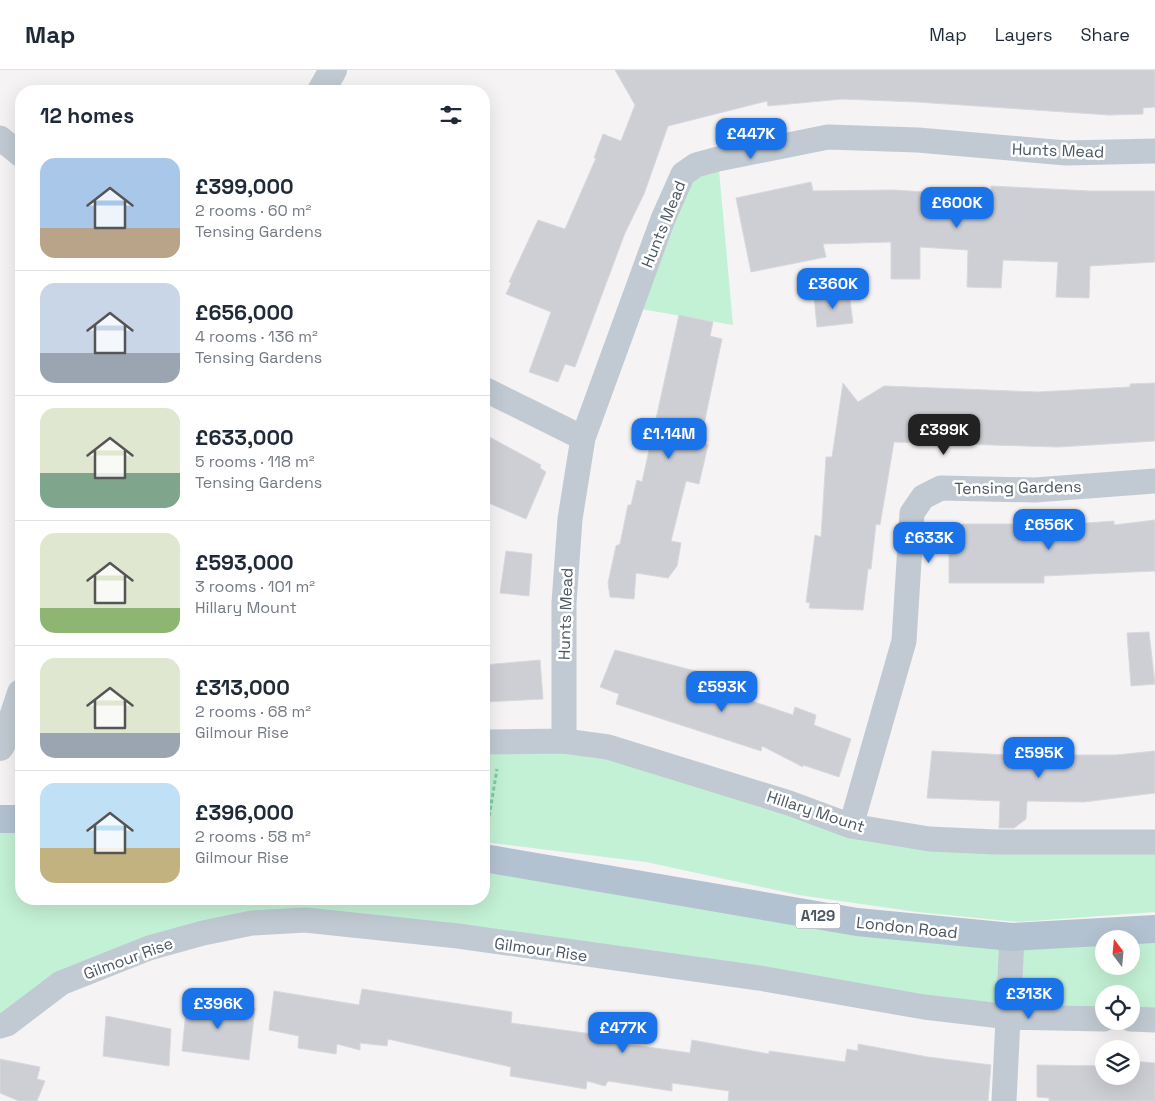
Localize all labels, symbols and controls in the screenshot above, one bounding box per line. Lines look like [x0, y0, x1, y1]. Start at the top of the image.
text: Map [25, 19, 75, 50]
text: Map [929, 23, 967, 46]
text: Layers [995, 23, 1052, 46]
text: Share [1080, 23, 1130, 46]
icon: filters [437, 101, 465, 129]
text: 12 homes [40, 102, 134, 129]
pin: £447K [716, 118, 786, 160]
text: £447K [727, 123, 775, 144]
street label: Hunts Mead [1011, 138, 1105, 163]
text: £399,000 [195, 173, 294, 200]
street label: Hunts Mead [636, 177, 691, 271]
icon: home [80, 178, 140, 238]
pin: £600K [922, 186, 992, 229]
text: £600K [932, 192, 982, 213]
text: 2 rooms · 60 m² [195, 200, 311, 221]
text: Tensing Gardens [195, 221, 322, 242]
pin: £360K [798, 268, 868, 310]
text: £360K [808, 273, 858, 294]
text: £656,000 [195, 299, 294, 326]
icon: home [80, 303, 140, 363]
text: 4 rooms · 136 m² [195, 326, 318, 347]
text: Tensing Gardens [195, 347, 322, 368]
pin: £399K [909, 414, 979, 456]
pin: £1.14M [628, 418, 710, 460]
text: £399K [919, 419, 969, 440]
text: £1.14M [643, 423, 695, 444]
text: £633,000 [195, 424, 294, 451]
icon: home [80, 428, 140, 488]
text: 5 rooms · 118 m² [195, 451, 315, 472]
text: Tensing Gardens [195, 472, 322, 493]
street label: Tensing Gardens [954, 476, 1082, 499]
pin: £656K [1014, 508, 1084, 551]
text: £656K [1024, 514, 1074, 535]
pin: £633K [894, 522, 964, 564]
text: £633K [904, 527, 954, 548]
text: £593,000 [195, 549, 294, 576]
icon: home [80, 553, 140, 613]
street label: Hunts Mead [553, 567, 578, 661]
text: 3 rooms · 101 m² [195, 576, 315, 597]
text: Hillary Mount [195, 597, 297, 618]
pin: £593K [687, 670, 757, 713]
text: £313,000 [195, 674, 290, 701]
text: £593K [697, 676, 747, 697]
icon: home [80, 678, 140, 738]
text: 2 rooms · 68 m² [195, 701, 311, 722]
text: Gilmour Rise [195, 722, 289, 743]
pin: £595K [1004, 736, 1074, 779]
text: £595K [1014, 742, 1064, 763]
street label: Hillary Mount [764, 786, 868, 837]
text: £396,000 [195, 799, 294, 826]
icon: home [80, 803, 140, 863]
text: 2 rooms · 58 m² [195, 826, 311, 847]
text: Gilmour Rise [195, 847, 289, 868]
road number: A129 [796, 904, 840, 928]
street label: London Road [855, 912, 959, 943]
north arrow [1095, 930, 1140, 975]
map controls [1095, 930, 1140, 1085]
street label: Gilmour Rise [80, 933, 176, 984]
street label: Gilmour Rise [493, 933, 589, 966]
pin: £313K [994, 978, 1064, 1020]
text: £313K [1006, 983, 1052, 1004]
button: locate [1095, 985, 1140, 1030]
pin: £396K [183, 988, 253, 1030]
text: £396K [193, 993, 243, 1014]
pin: £477K [588, 1012, 658, 1054]
text: £477K [599, 1017, 647, 1038]
button: layers [1095, 1040, 1140, 1085]

